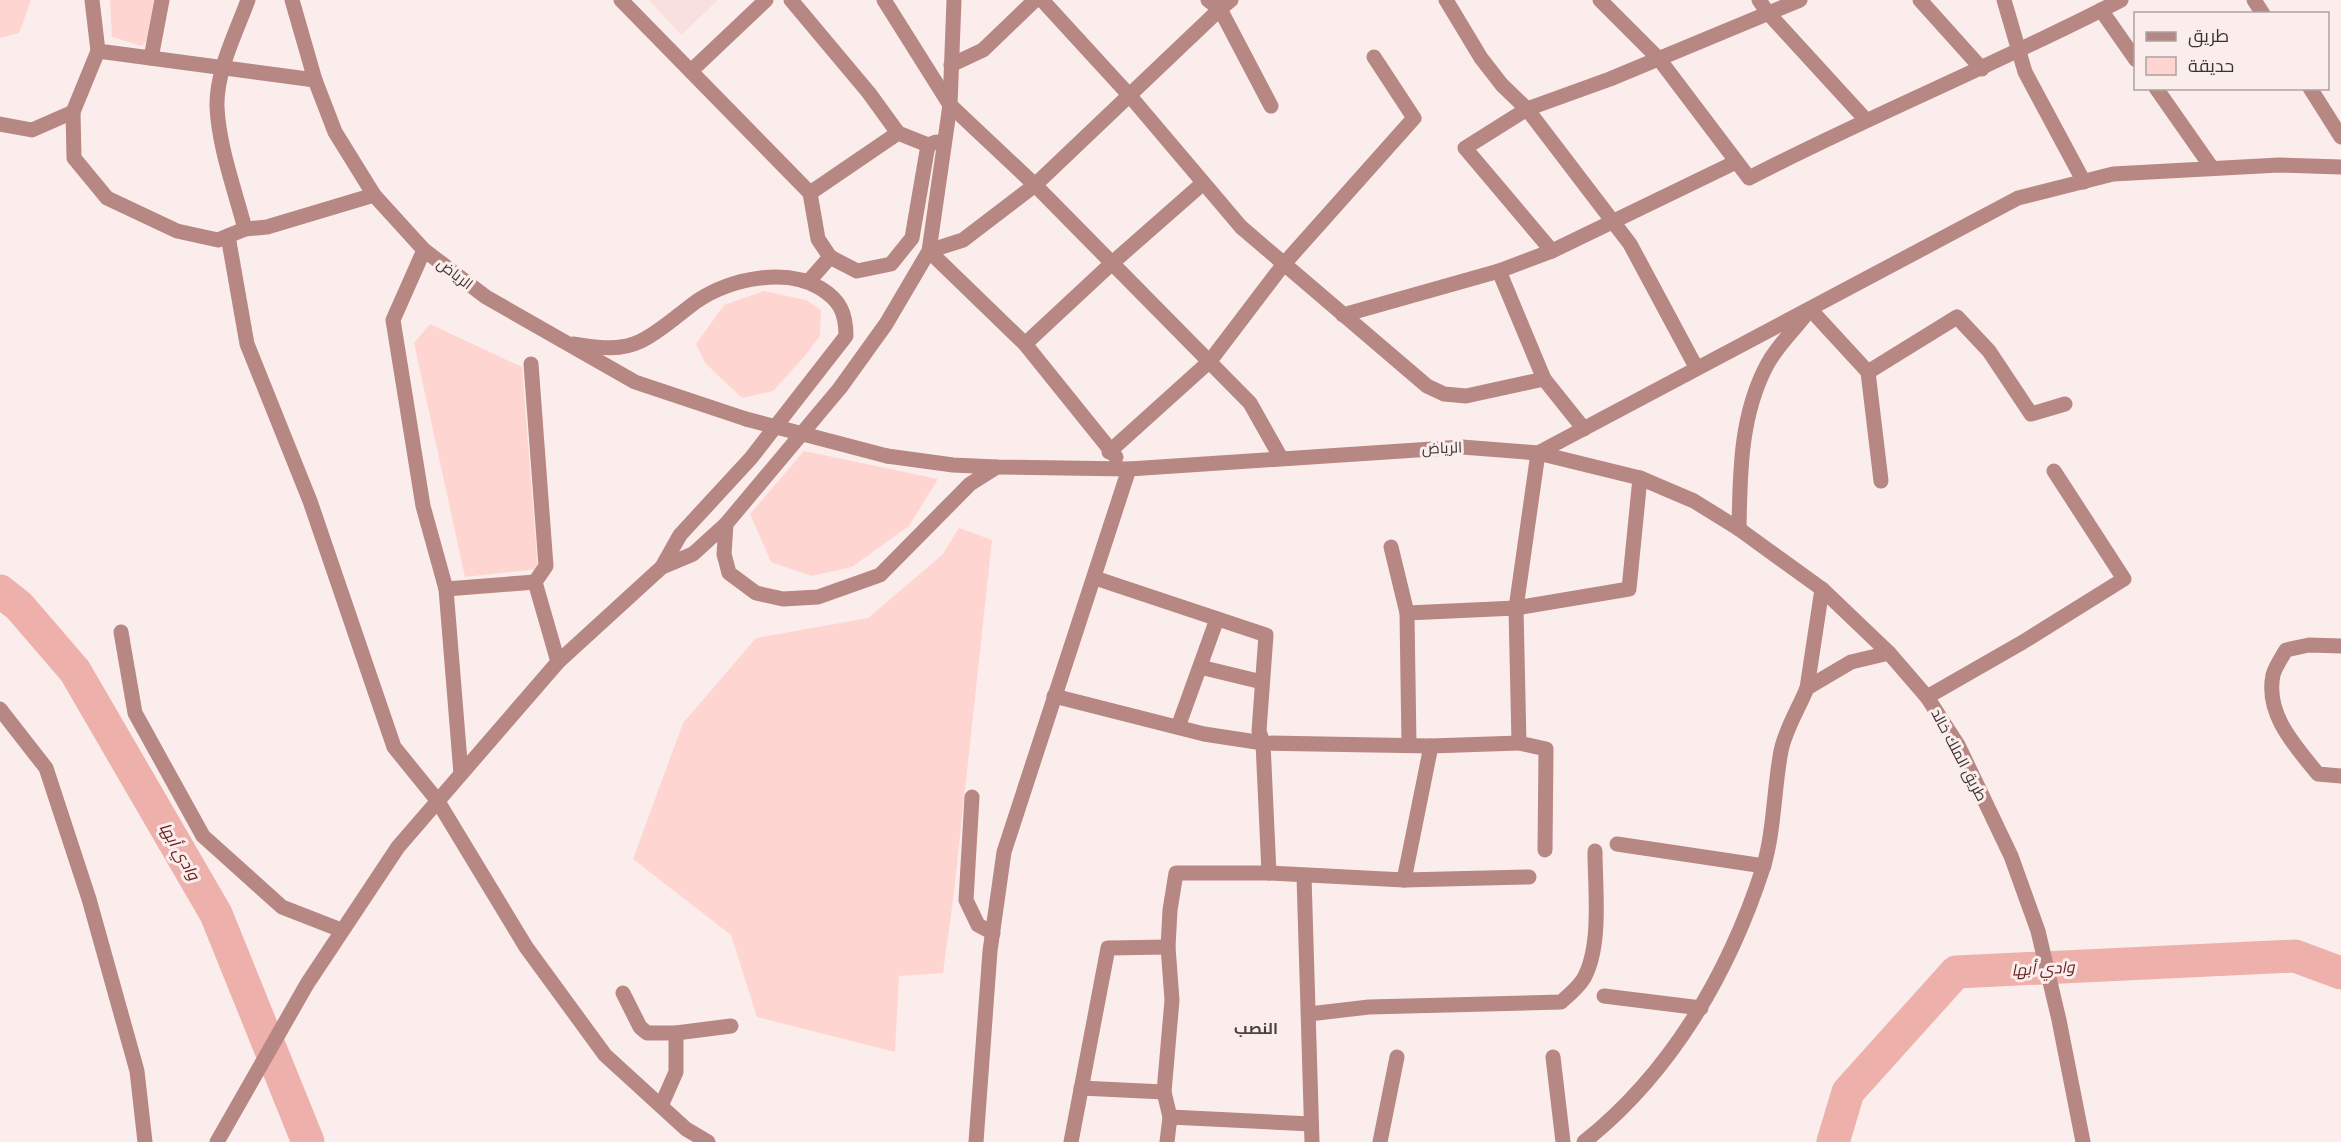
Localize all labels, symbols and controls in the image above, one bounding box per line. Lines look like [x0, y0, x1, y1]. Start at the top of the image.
legend [2134, 12, 2329, 90]
text: طريق [2188, 25, 2229, 48]
text: حديقة [2188, 55, 2234, 76]
street label: الرياض [433, 255, 476, 294]
street label: الرياض [1422, 438, 1462, 459]
street label: طريق الملك خالد [1926, 706, 1991, 805]
water label: وادي أبها [153, 819, 205, 886]
water label: وادي أبها [2011, 956, 2076, 983]
district label: النصب [1234, 1019, 1278, 1038]

